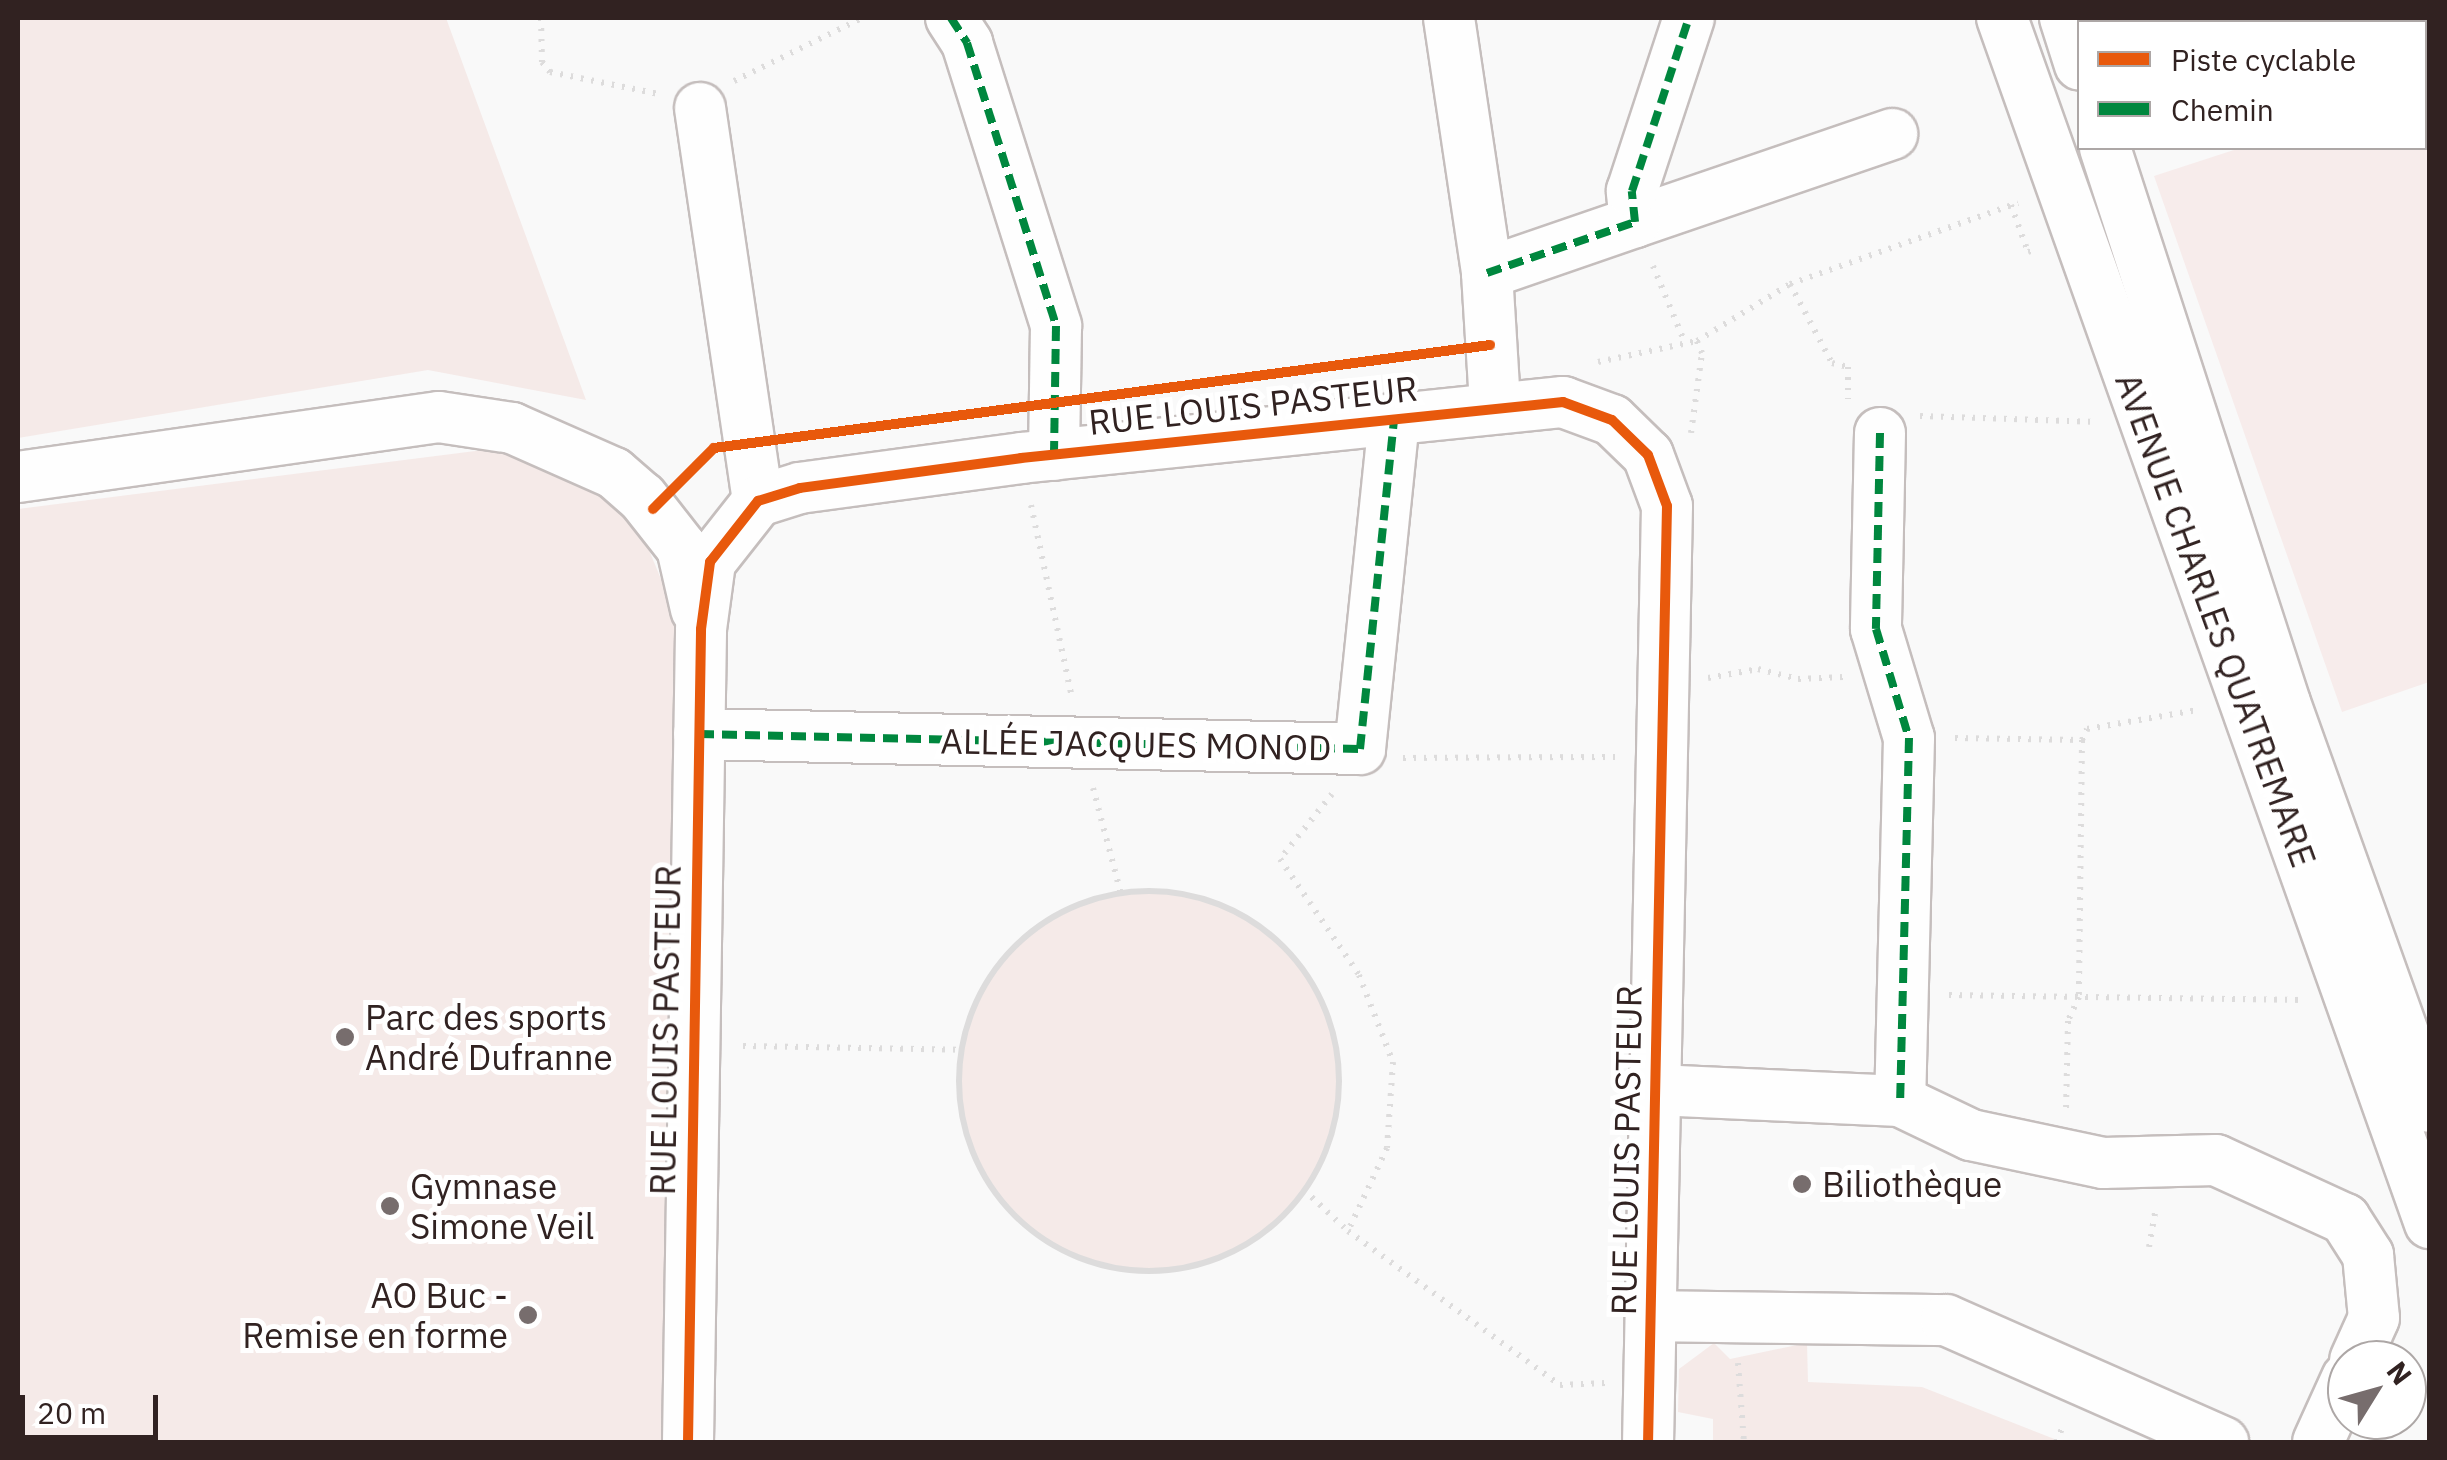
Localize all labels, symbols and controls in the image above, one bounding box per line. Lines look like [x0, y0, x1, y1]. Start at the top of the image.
legend [2077, 20, 2427, 150]
text: Piste cyclable [2171, 40, 2356, 79]
text: Chemin [2171, 90, 2274, 129]
street label: RUE LOUIS PASTEUR [1086, 367, 1420, 443]
street label: AVENUE CHARLES QUATREMARE [2107, 367, 2325, 873]
street label: ALLÉE JACQUES MONOD [940, 720, 1332, 768]
street label: RUE LOUIS PASTEUR [641, 864, 689, 1196]
street label: RUE LOUIS PASTEUR [1602, 984, 1650, 1316]
place label: Parc des sports André Dufranne [365, 996, 613, 1078]
marker: Parc des sports André Dufranne [334, 1026, 356, 1048]
place label: Biliothèque [1822, 1163, 2002, 1205]
place label: Gymnase Simone Veil [410, 1165, 594, 1247]
marker: Biliothèque [1791, 1173, 1813, 1195]
marker: Gymnase Simone Veil [379, 1195, 401, 1217]
place label: AO Buc - Remise en forme [242, 1274, 508, 1356]
marker: AO Buc - Remise en forme [517, 1304, 539, 1326]
north arrow [2327, 1340, 2427, 1440]
text: N [2379, 1354, 2421, 1392]
scale bar [25, 1375, 162, 1437]
text: 20 m [37, 1393, 106, 1432]

